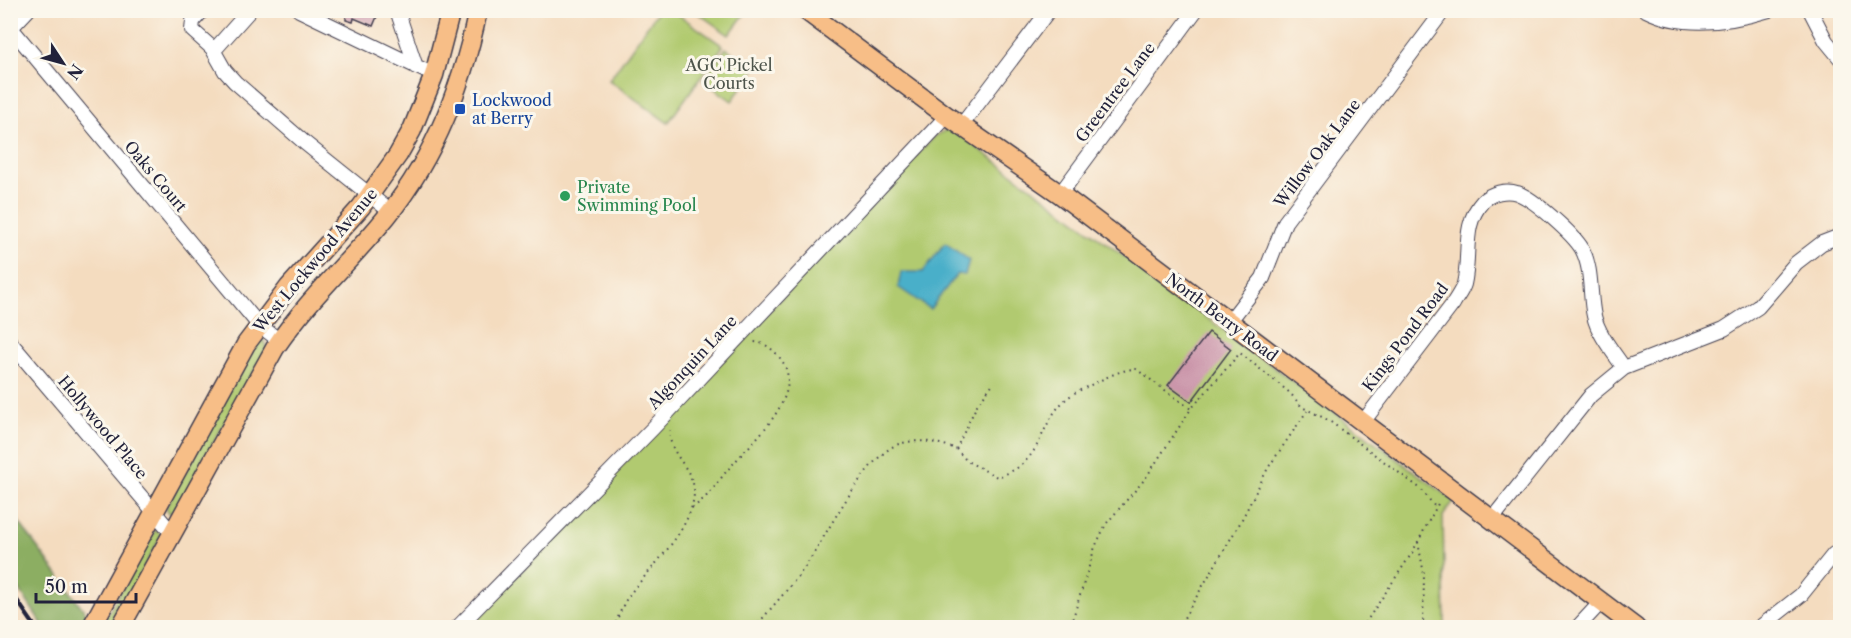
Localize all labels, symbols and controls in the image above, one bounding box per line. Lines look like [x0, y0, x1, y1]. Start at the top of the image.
north arrow [33, 33, 93, 93]
street label: Greentree Lane [1071, 38, 1159, 146]
park label: AGC Pickel Courts [684, 55, 773, 93]
text: N [63, 60, 87, 83]
place label: Lockwood at Berry [472, 90, 552, 128]
street label: Willow Oak Lane [1269, 95, 1364, 212]
marker: Lockwood at Berry [453, 102, 467, 116]
street label: Oaks Court [120, 136, 192, 216]
place label: Private Swimming Pool [577, 177, 697, 215]
street label: West Lockwood Avenue [248, 184, 381, 337]
marker: Private Swimming Pool [558, 189, 572, 203]
street label: North Berry Road [1162, 268, 1282, 366]
street label: Kings Pond Road [1358, 279, 1452, 395]
street label: Algonquin Lane [643, 311, 741, 414]
street label: Hollywood Place [54, 371, 152, 483]
scale bar [36, 566, 136, 604]
text: 50 m [45, 576, 88, 598]

